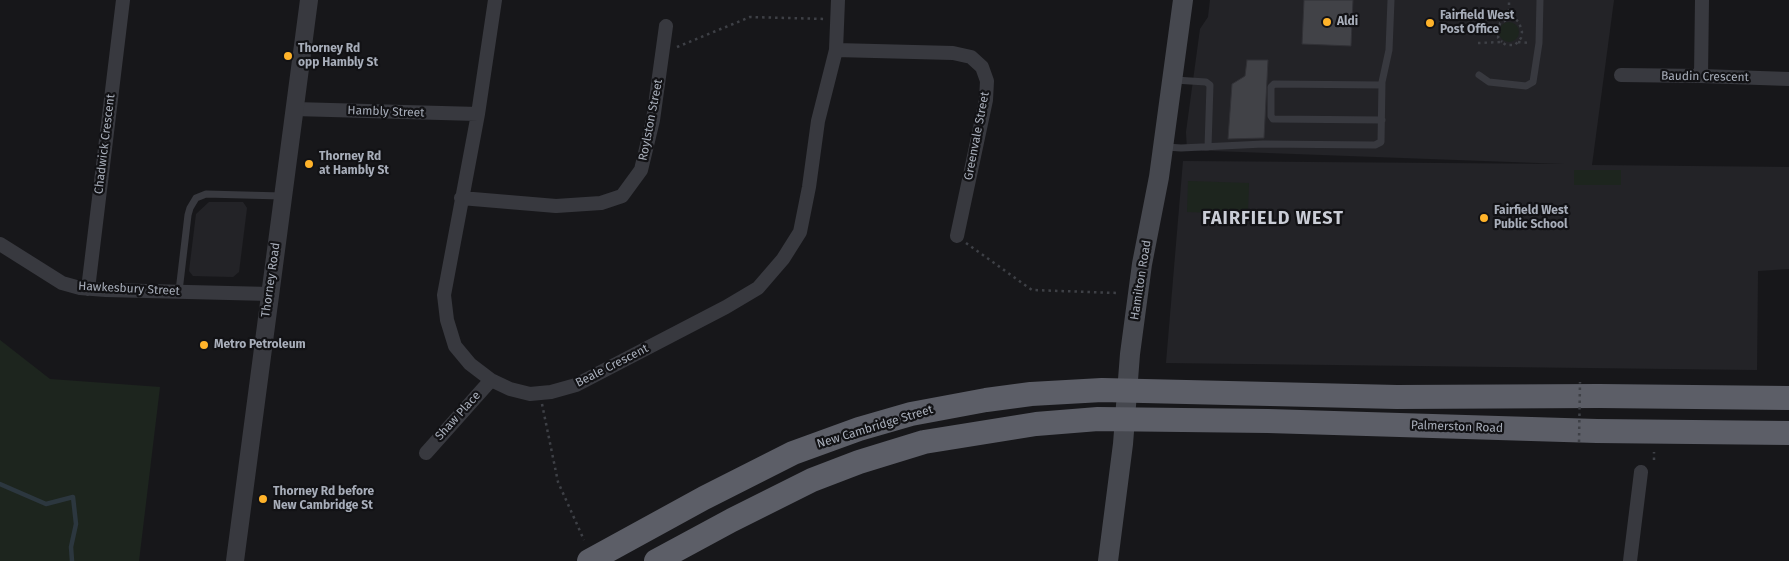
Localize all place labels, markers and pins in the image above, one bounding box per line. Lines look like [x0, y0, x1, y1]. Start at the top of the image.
place label: Fairfield West Post Office [1440, 9, 1514, 37]
place label: Aldi [1337, 15, 1358, 29]
marker: Aldi [1321, 16, 1333, 28]
marker: Fairfield West Post Office [1424, 17, 1436, 29]
place label: Thorney Rd opp Hambly St [298, 42, 378, 70]
marker: Thorney Rd opp Hambly St [282, 50, 294, 62]
place label: Thorney Rd at Hambly St [319, 150, 389, 178]
marker: Thorney Rd at Hambly St [303, 158, 315, 170]
place label: Fairfield West Public School [1494, 204, 1568, 232]
marker: Fairfield West Public School [1478, 212, 1490, 224]
place label: Metro Petroleum [214, 338, 306, 352]
marker: Metro Petroleum [198, 339, 210, 351]
place label: Thorney Rd before New Cambridge St [273, 485, 374, 513]
marker: Thorney Rd before New Cambridge St [257, 493, 269, 505]

